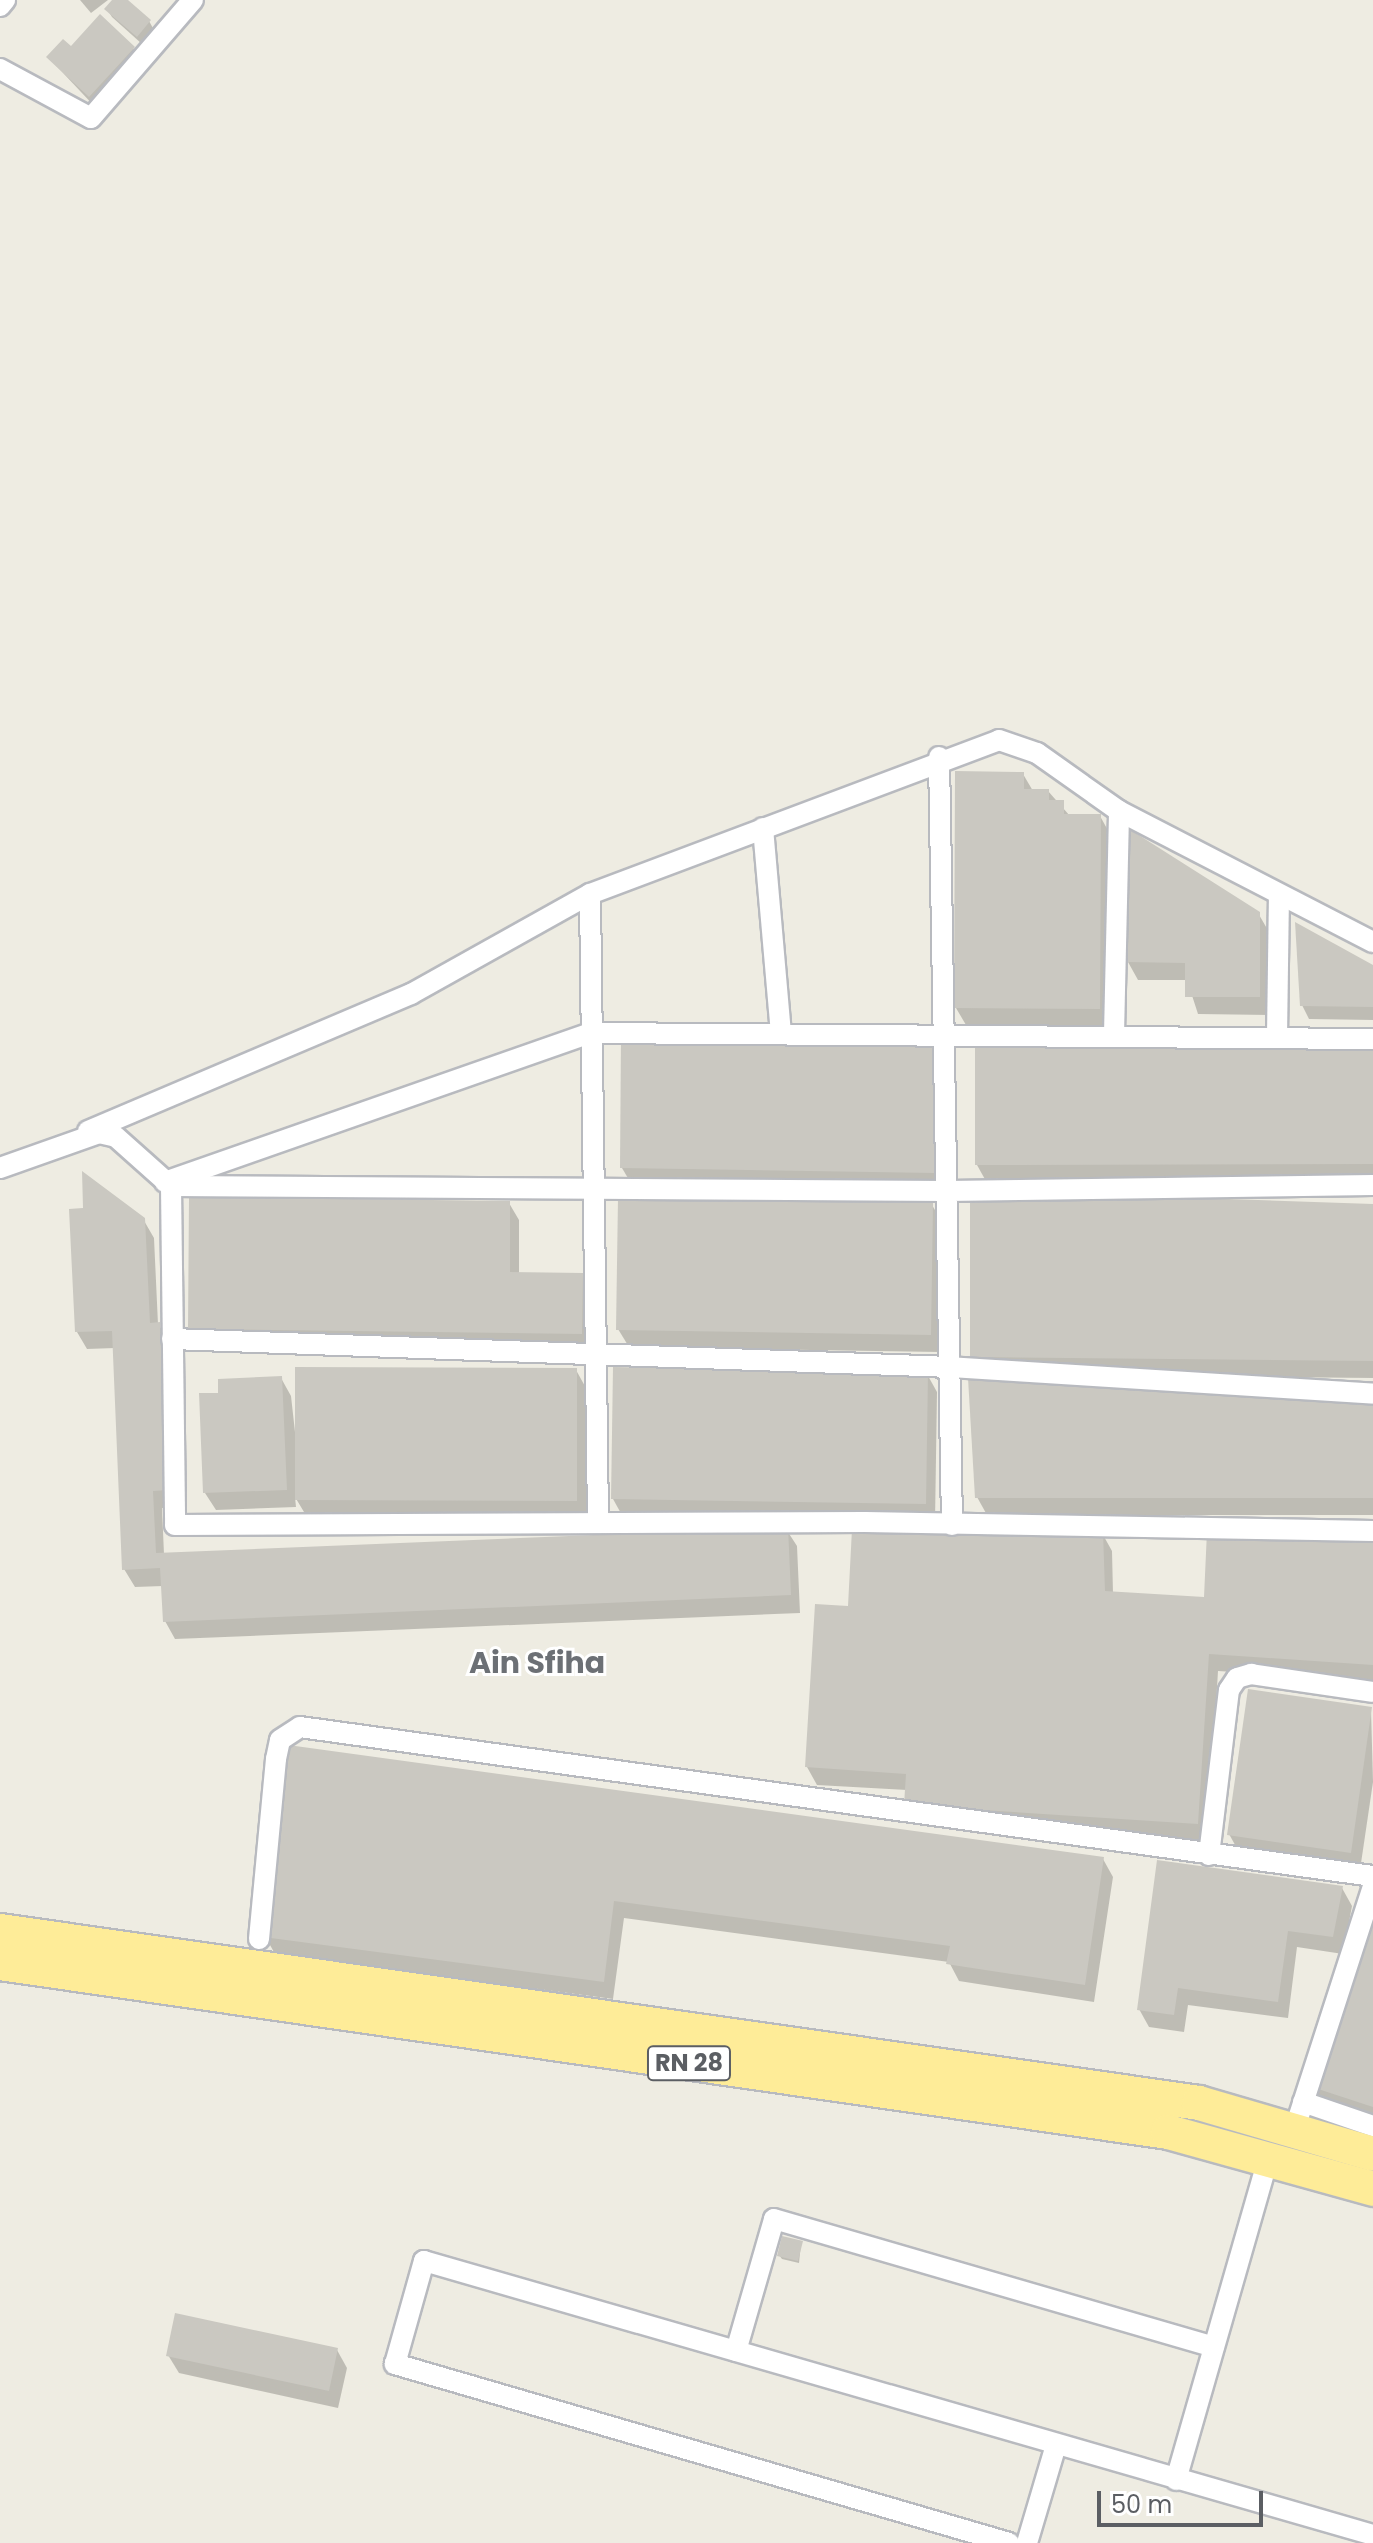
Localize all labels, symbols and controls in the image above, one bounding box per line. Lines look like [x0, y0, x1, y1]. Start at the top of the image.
district label: Ain Sfiha [469, 1645, 605, 1681]
road number: RN 28 [645, 2043, 733, 2083]
scale bar [1101, 2475, 1267, 2525]
text: 50 m [1111, 2488, 1172, 2521]

